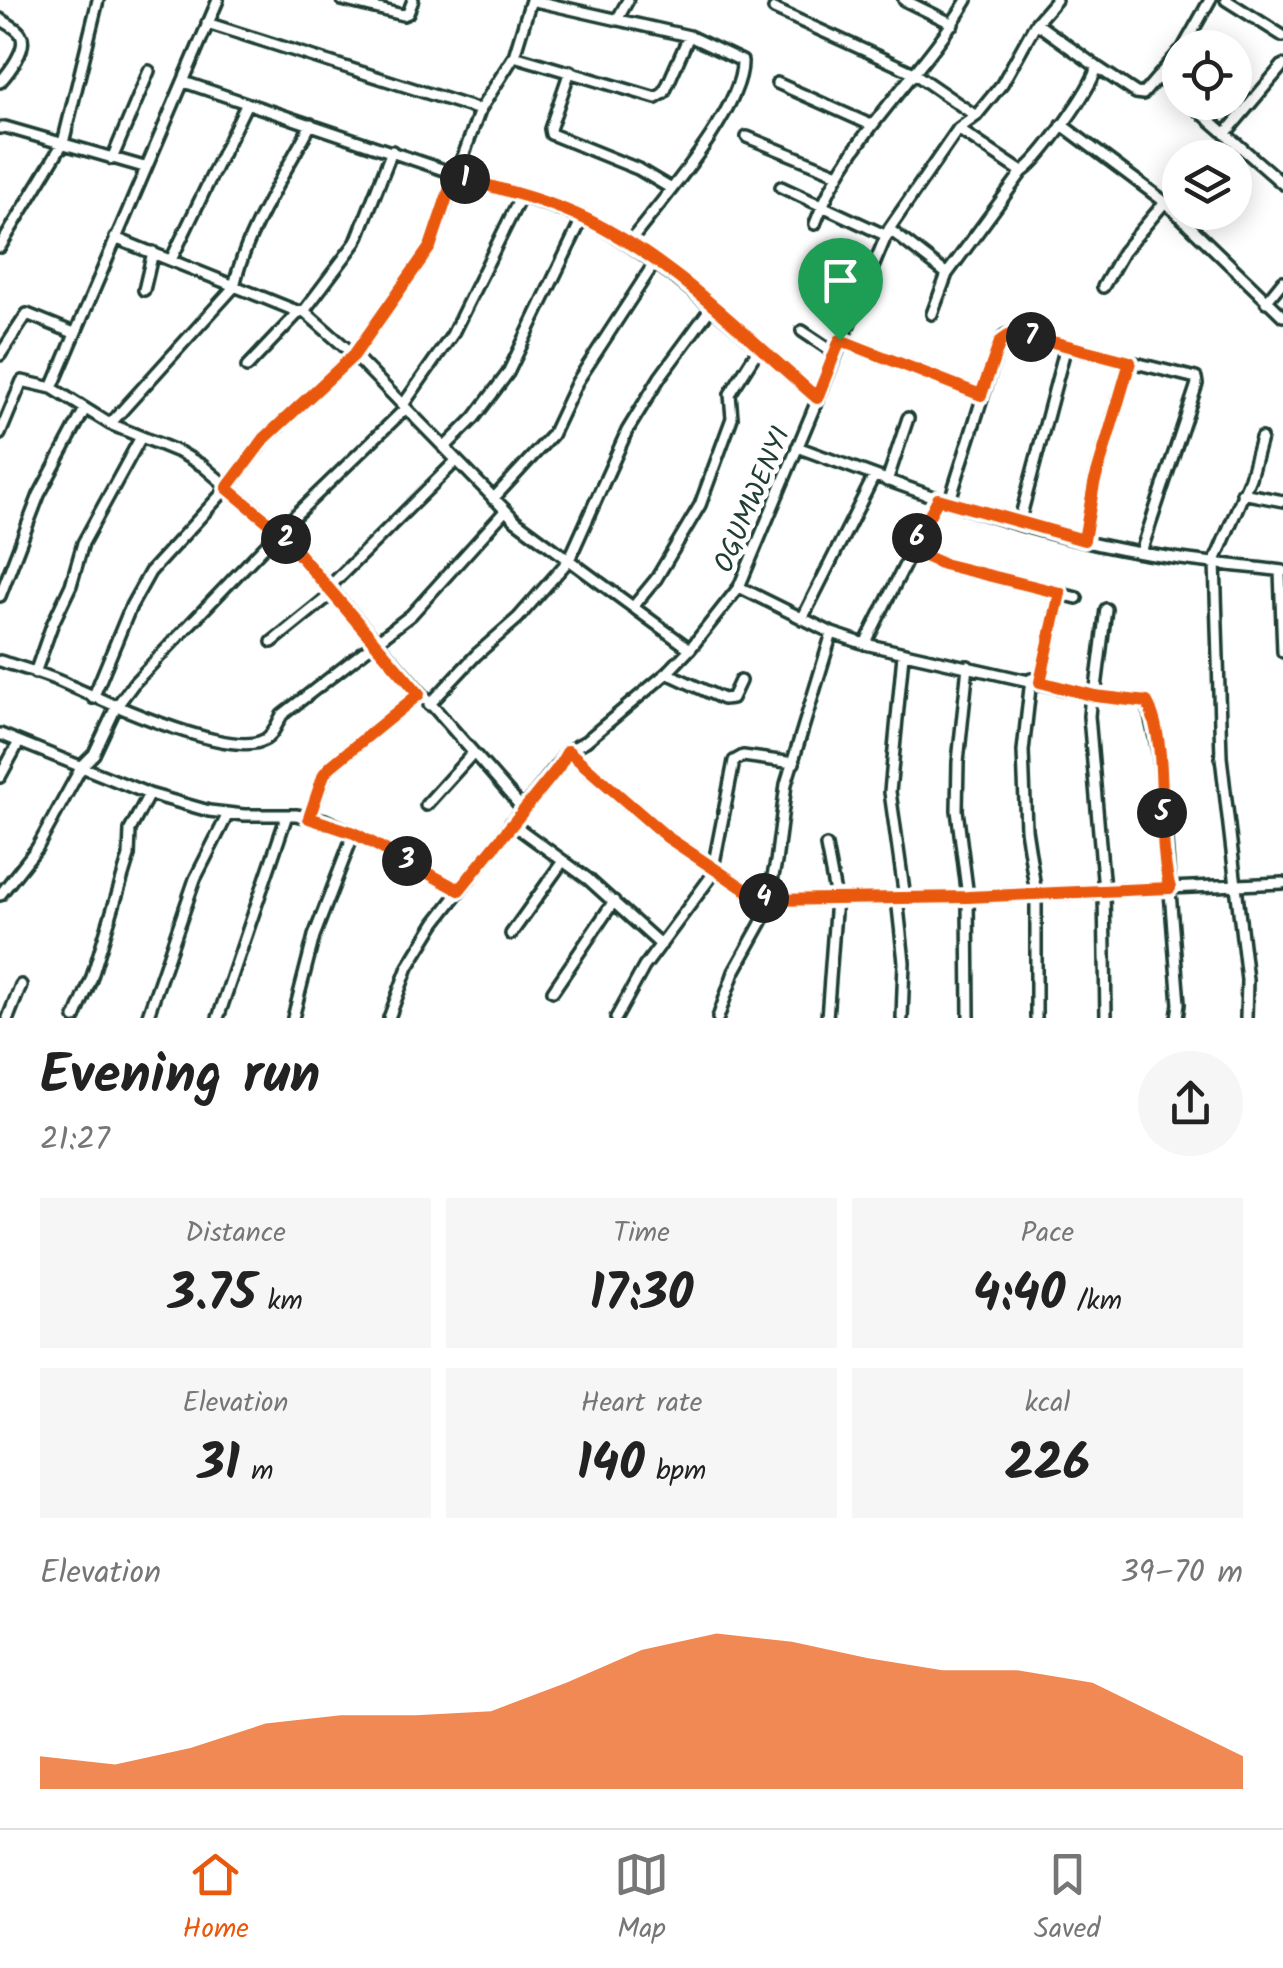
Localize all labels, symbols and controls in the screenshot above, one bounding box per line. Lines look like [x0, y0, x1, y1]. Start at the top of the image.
map controls [1162, 30, 1252, 230]
button: locate [1162, 30, 1252, 120]
button: layers [1162, 140, 1252, 230]
pin: 1 [440, 154, 490, 204]
text: 1 [461, 156, 469, 201]
pin [798, 238, 883, 341]
icon: arrive [813, 253, 868, 308]
pin: 7 [1006, 312, 1056, 362]
text: 7 [1024, 314, 1038, 359]
street label: OGUMWENYI [702, 420, 804, 580]
pin: 6 [892, 513, 942, 563]
pin: 2 [261, 514, 311, 564]
text: 6 [909, 515, 925, 560]
text: 2 [278, 516, 294, 561]
pin: 5 [1137, 788, 1187, 838]
text: 5 [1155, 790, 1169, 835]
pin: 3 [382, 836, 432, 886]
text: 3 [399, 838, 415, 883]
pin: 4 [739, 873, 789, 923]
text: 4 [756, 875, 772, 920]
text: Evening run [40, 1034, 320, 1121]
button: share [1138, 1051, 1243, 1156]
text: 21:27 [40, 1115, 110, 1166]
text: Distance [185, 1211, 286, 1256]
text: Time [613, 1211, 670, 1256]
text: Pace [1021, 1211, 1074, 1256]
text: 3.75 [168, 1256, 256, 1336]
text: 17:30 [590, 1256, 694, 1336]
text: 4:40 [973, 1256, 1065, 1336]
text: km [256, 1279, 303, 1324]
text: /km [1065, 1279, 1122, 1324]
text: Elevation [183, 1381, 288, 1426]
text: Heart rate [581, 1381, 702, 1426]
text: kcal [1025, 1381, 1070, 1426]
text: 31 [198, 1426, 240, 1506]
text: 140 [577, 1426, 645, 1506]
text: 226 [1005, 1426, 1090, 1506]
text: m [240, 1449, 273, 1494]
text: bpm [645, 1449, 706, 1494]
text: Elevation [40, 1548, 161, 1599]
text: 39–70 m [1121, 1548, 1243, 1599]
tab: Home [183, 1847, 249, 1952]
tab: Map [614, 1847, 669, 1952]
tab: Saved [1034, 1847, 1100, 1952]

